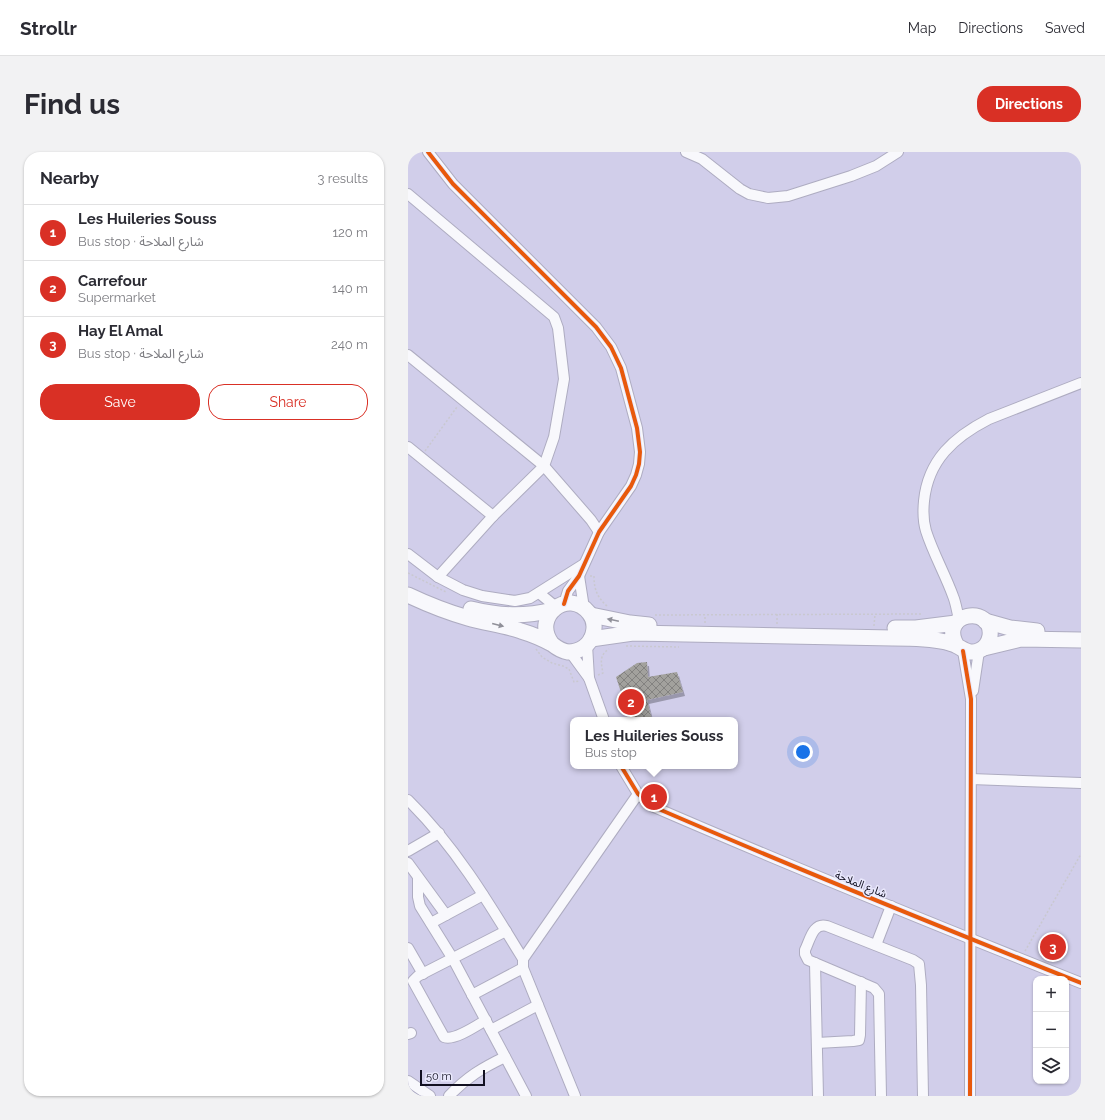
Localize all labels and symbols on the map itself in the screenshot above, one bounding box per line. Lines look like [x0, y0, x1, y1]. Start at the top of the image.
one-way arrow [607, 616, 620, 622]
one-way arrow [492, 623, 504, 629]
pin: 2 [618, 687, 644, 717]
your location [793, 742, 813, 762]
pin: 1 [641, 782, 667, 812]
street label: شارع الملاحة [833, 868, 889, 902]
pin: 3 [1040, 932, 1066, 962]
scale bar [420, 1068, 485, 1087]

